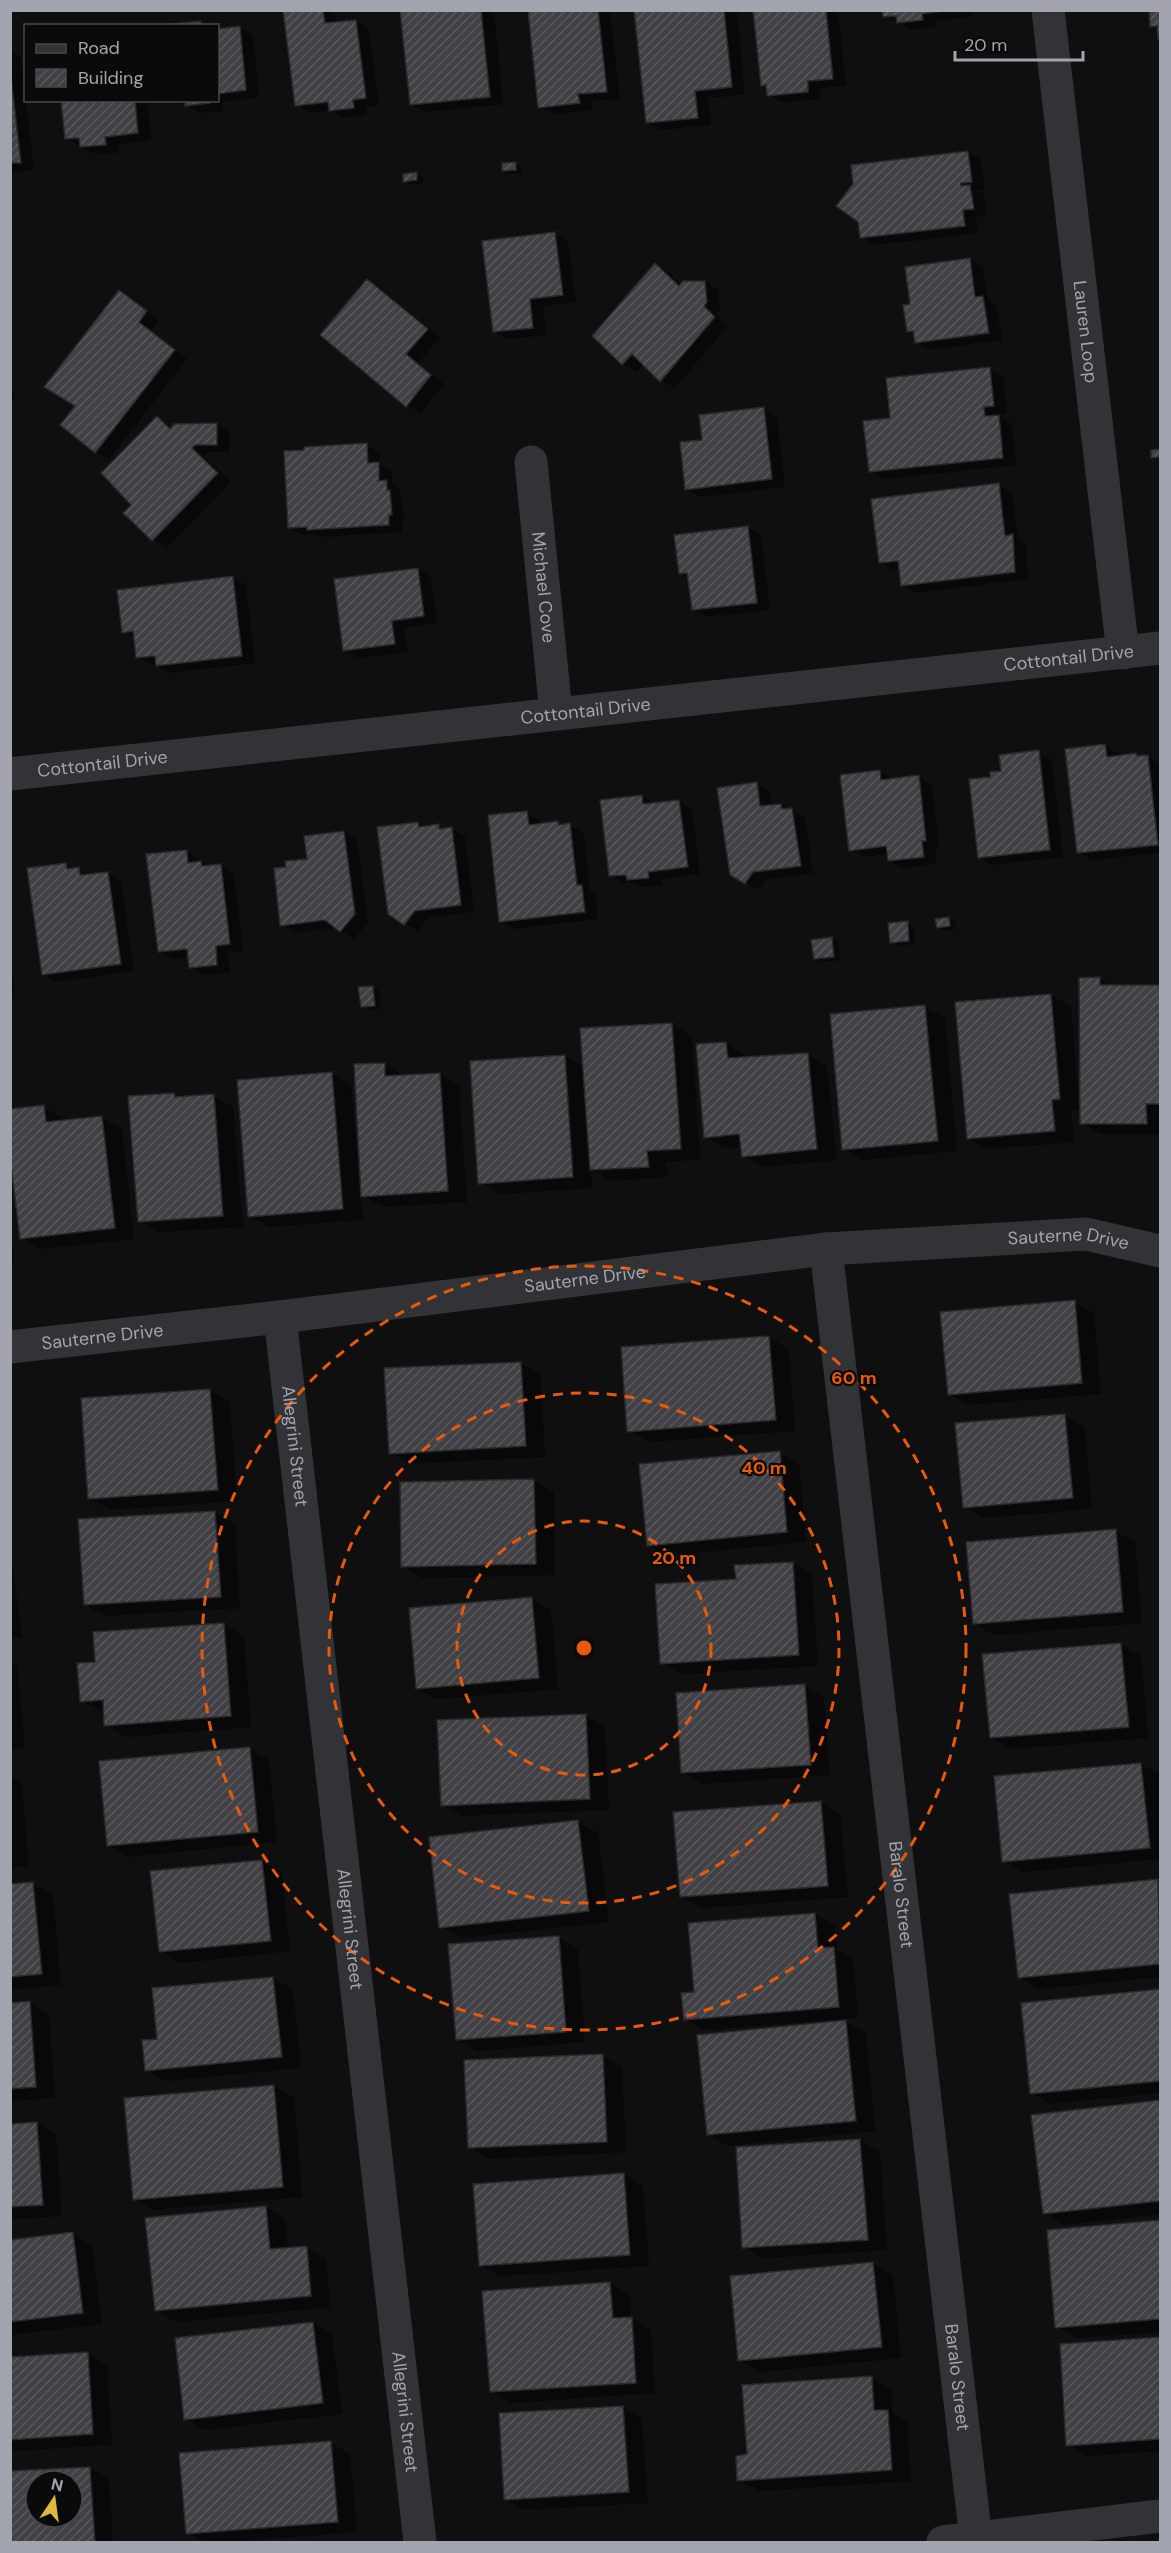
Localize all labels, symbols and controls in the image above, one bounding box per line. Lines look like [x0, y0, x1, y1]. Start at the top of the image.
legend [24, 24, 219, 102]
scale bar [955, 24, 1082, 62]
text: 20 m [964, 33, 1007, 57]
text: Road [78, 36, 120, 60]
text: Building [78, 66, 143, 90]
street label: Lauren Loop [1068, 279, 1103, 384]
street label: Michael Cove [526, 531, 561, 644]
street label: Cottontail Drive [1002, 639, 1135, 677]
street label: Cottontail Drive [519, 692, 652, 730]
street label: Cottontail Drive [36, 745, 169, 783]
street label: Sauterne Drive [1007, 1222, 1131, 1256]
street label: Sauterne Drive [523, 1260, 647, 1298]
street label: Sauterne Drive [40, 1318, 165, 1355]
text: 60 m [831, 1366, 877, 1390]
street label: Allegrini Street [276, 1384, 314, 1508]
text: 40 m [741, 1456, 787, 1480]
text: 20 m [652, 1546, 696, 1570]
centre of rings [574, 1638, 594, 1658]
street label: Baralo Street [883, 1840, 919, 1950]
street label: Allegrini Street [331, 1867, 369, 1991]
street label: Baralo Street [939, 2323, 975, 2432]
street label: Allegrini Street [386, 2350, 424, 2474]
north arrow [24, 2469, 84, 2529]
text: N [49, 2473, 65, 2496]

